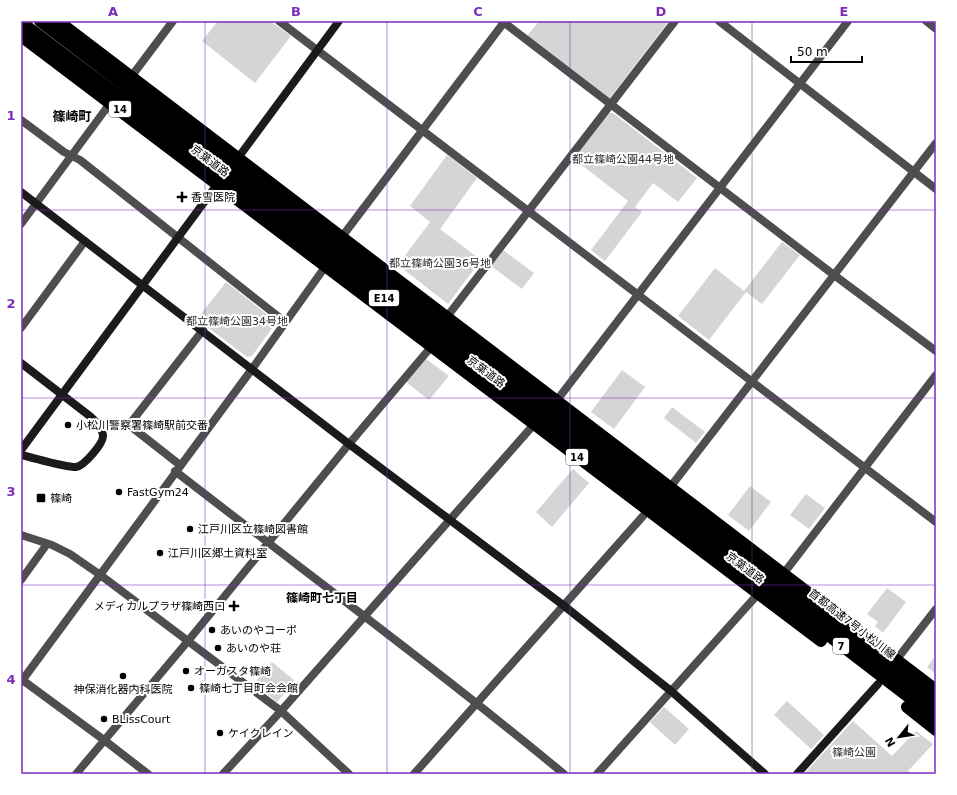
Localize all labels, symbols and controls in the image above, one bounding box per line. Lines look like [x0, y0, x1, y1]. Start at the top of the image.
text: A [108, 4, 118, 19]
text: B [291, 4, 301, 19]
text: C [473, 4, 483, 19]
text: D [656, 4, 667, 19]
text: E [840, 4, 848, 19]
scale bar [791, 38, 862, 64]
text: 50 m [797, 45, 828, 59]
road number: 14 [109, 101, 131, 117]
text: 1 [6, 108, 16, 123]
district label: 篠崎町 [52, 109, 92, 124]
street label: 京葉道路 [189, 143, 231, 179]
park label: 都立篠崎公園44号地 [572, 153, 674, 166]
marker: 香雪医院 [176, 191, 188, 203]
place label: 香雪医院 [191, 191, 235, 204]
park label: 都立篠崎公園36号地 [389, 257, 491, 270]
road number: E14 [369, 290, 399, 306]
text: 2 [6, 296, 16, 311]
park label: 都立篠崎公園34号地 [186, 315, 288, 328]
street label: 京葉道路 [465, 354, 507, 390]
place label: 小松川警察署篠崎駅前交番 [76, 419, 208, 432]
marker: 小松川警察署篠崎駅前交番 [63, 420, 73, 430]
road number: 14 [566, 449, 588, 465]
text: 3 [6, 484, 16, 499]
place label: FastGym24 [127, 486, 189, 499]
marker: FastGym24 [114, 487, 124, 497]
marker: 篠崎 [35, 492, 47, 504]
place label: 篠崎 [50, 492, 72, 505]
place label: 江戸川区立篠崎図書館 [198, 523, 308, 536]
marker: 江戸川区立篠崎図書館 [185, 524, 195, 534]
place label: 江戸川区郷土資料室 [168, 547, 267, 560]
marker: 江戸川区郷土資料室 [155, 548, 165, 558]
street label: 京葉道路 [724, 550, 766, 586]
street label: 首都高速7号小松川線 [806, 586, 898, 662]
district label: 篠崎町七丁目 [286, 591, 358, 605]
place label: メディカルプラザ篠崎西口 [94, 600, 225, 613]
marker: メディカルプラザ篠崎西口 [228, 600, 240, 612]
place label: あいのやコーポ [220, 624, 297, 637]
marker: あいのやコーポ [207, 625, 217, 635]
road number: 7 [833, 638, 849, 654]
place label: あいのや荘 [226, 642, 281, 655]
marker: あいのや荘 [213, 643, 223, 653]
place label: オーガスタ篠崎 [194, 665, 271, 678]
marker: オーガスタ篠崎 [181, 666, 191, 676]
marker: 神保消化器内科医院 [118, 671, 128, 681]
text: 4 [6, 672, 16, 687]
place label: 篠崎七丁目町会会館 [199, 682, 298, 695]
place label: 神保消化器内科医院 [74, 683, 173, 696]
marker: 篠崎七丁目町会会館 [186, 683, 196, 693]
place label: BLissCourt [112, 713, 171, 726]
marker: BLissCourt [99, 714, 109, 724]
north arrow [879, 717, 919, 757]
place label: ケイクレイン [228, 727, 294, 740]
marker: ケイクレイン [215, 728, 225, 738]
text: N [883, 735, 899, 749]
park label: 篠崎公園 [832, 746, 876, 759]

